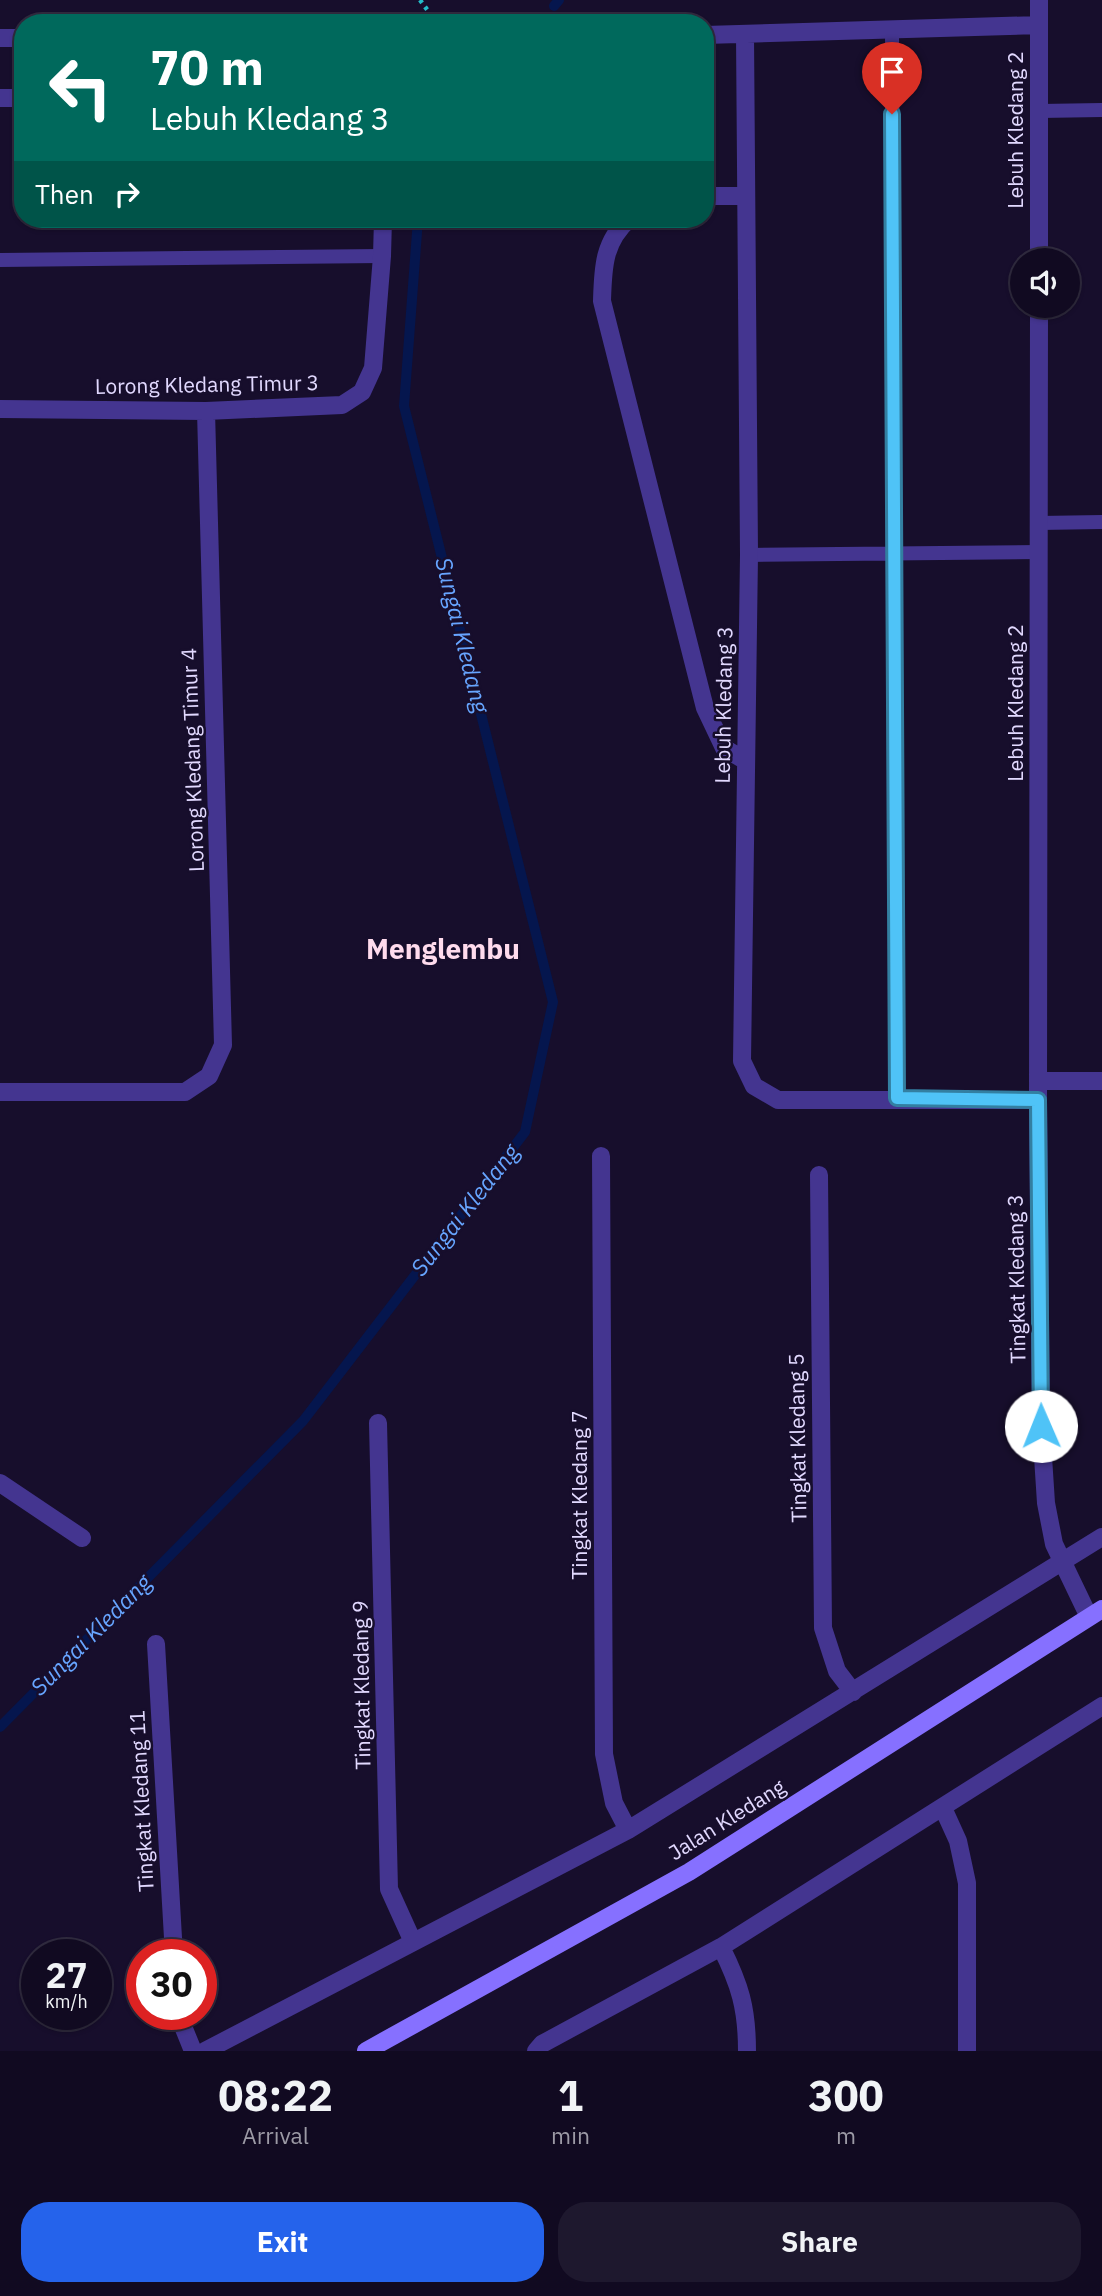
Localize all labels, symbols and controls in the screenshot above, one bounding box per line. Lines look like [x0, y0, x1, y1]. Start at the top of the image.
text: 70 m [150, 35, 264, 98]
icon: left [35, 42, 126, 133]
pin [862, 42, 922, 114]
street label: Lebuh Kledang 2 [1001, 51, 1029, 209]
icon: arrive [873, 53, 911, 91]
text: Lebuh Kledang 3 [150, 97, 390, 139]
icon: right [108, 175, 146, 213]
text: Then [35, 177, 94, 211]
map controls [1010, 248, 1080, 318]
button: sound [1010, 248, 1080, 318]
street label: Lorong Kledang Timur 3 [95, 368, 319, 400]
water label: Sungai Kledang [429, 554, 497, 717]
street label: Lebuh Kledang 2 [1001, 624, 1029, 782]
street label: Lebuh Kledang 3 [708, 626, 738, 784]
street label: Lorong Kledang Timur 4 [174, 648, 210, 873]
district label: Menglembu [366, 930, 520, 967]
water label: Sungai Kledang [403, 1136, 526, 1281]
street label: Tingkat Kledang 3 [1001, 1194, 1031, 1364]
street label: Tingkat Kledang 5 [782, 1353, 812, 1523]
position arrow [1004, 1389, 1078, 1463]
street label: Tingkat Kledang 7 [565, 1410, 593, 1580]
water label: Sungai Kledang [23, 1566, 158, 1701]
street label: Tingkat Kledang 9 [346, 1600, 376, 1770]
street label: Tingkat Kledang 11 [122, 1709, 160, 1893]
street label: Jalan Kledang [663, 1772, 790, 1866]
speed limit sign: 30 [126, 1939, 217, 2030]
text: 27 [45, 1952, 88, 1998]
text: km/h [45, 1990, 88, 2013]
text: 08:22 [218, 2068, 333, 2123]
text: 1 [558, 2068, 583, 2123]
text: 300 [808, 2068, 884, 2123]
text: Arrival [242, 2120, 309, 2150]
text: min [551, 2120, 590, 2150]
text: m [836, 2120, 856, 2150]
button: Exit [21, 2202, 544, 2282]
button: Share [558, 2202, 1081, 2282]

